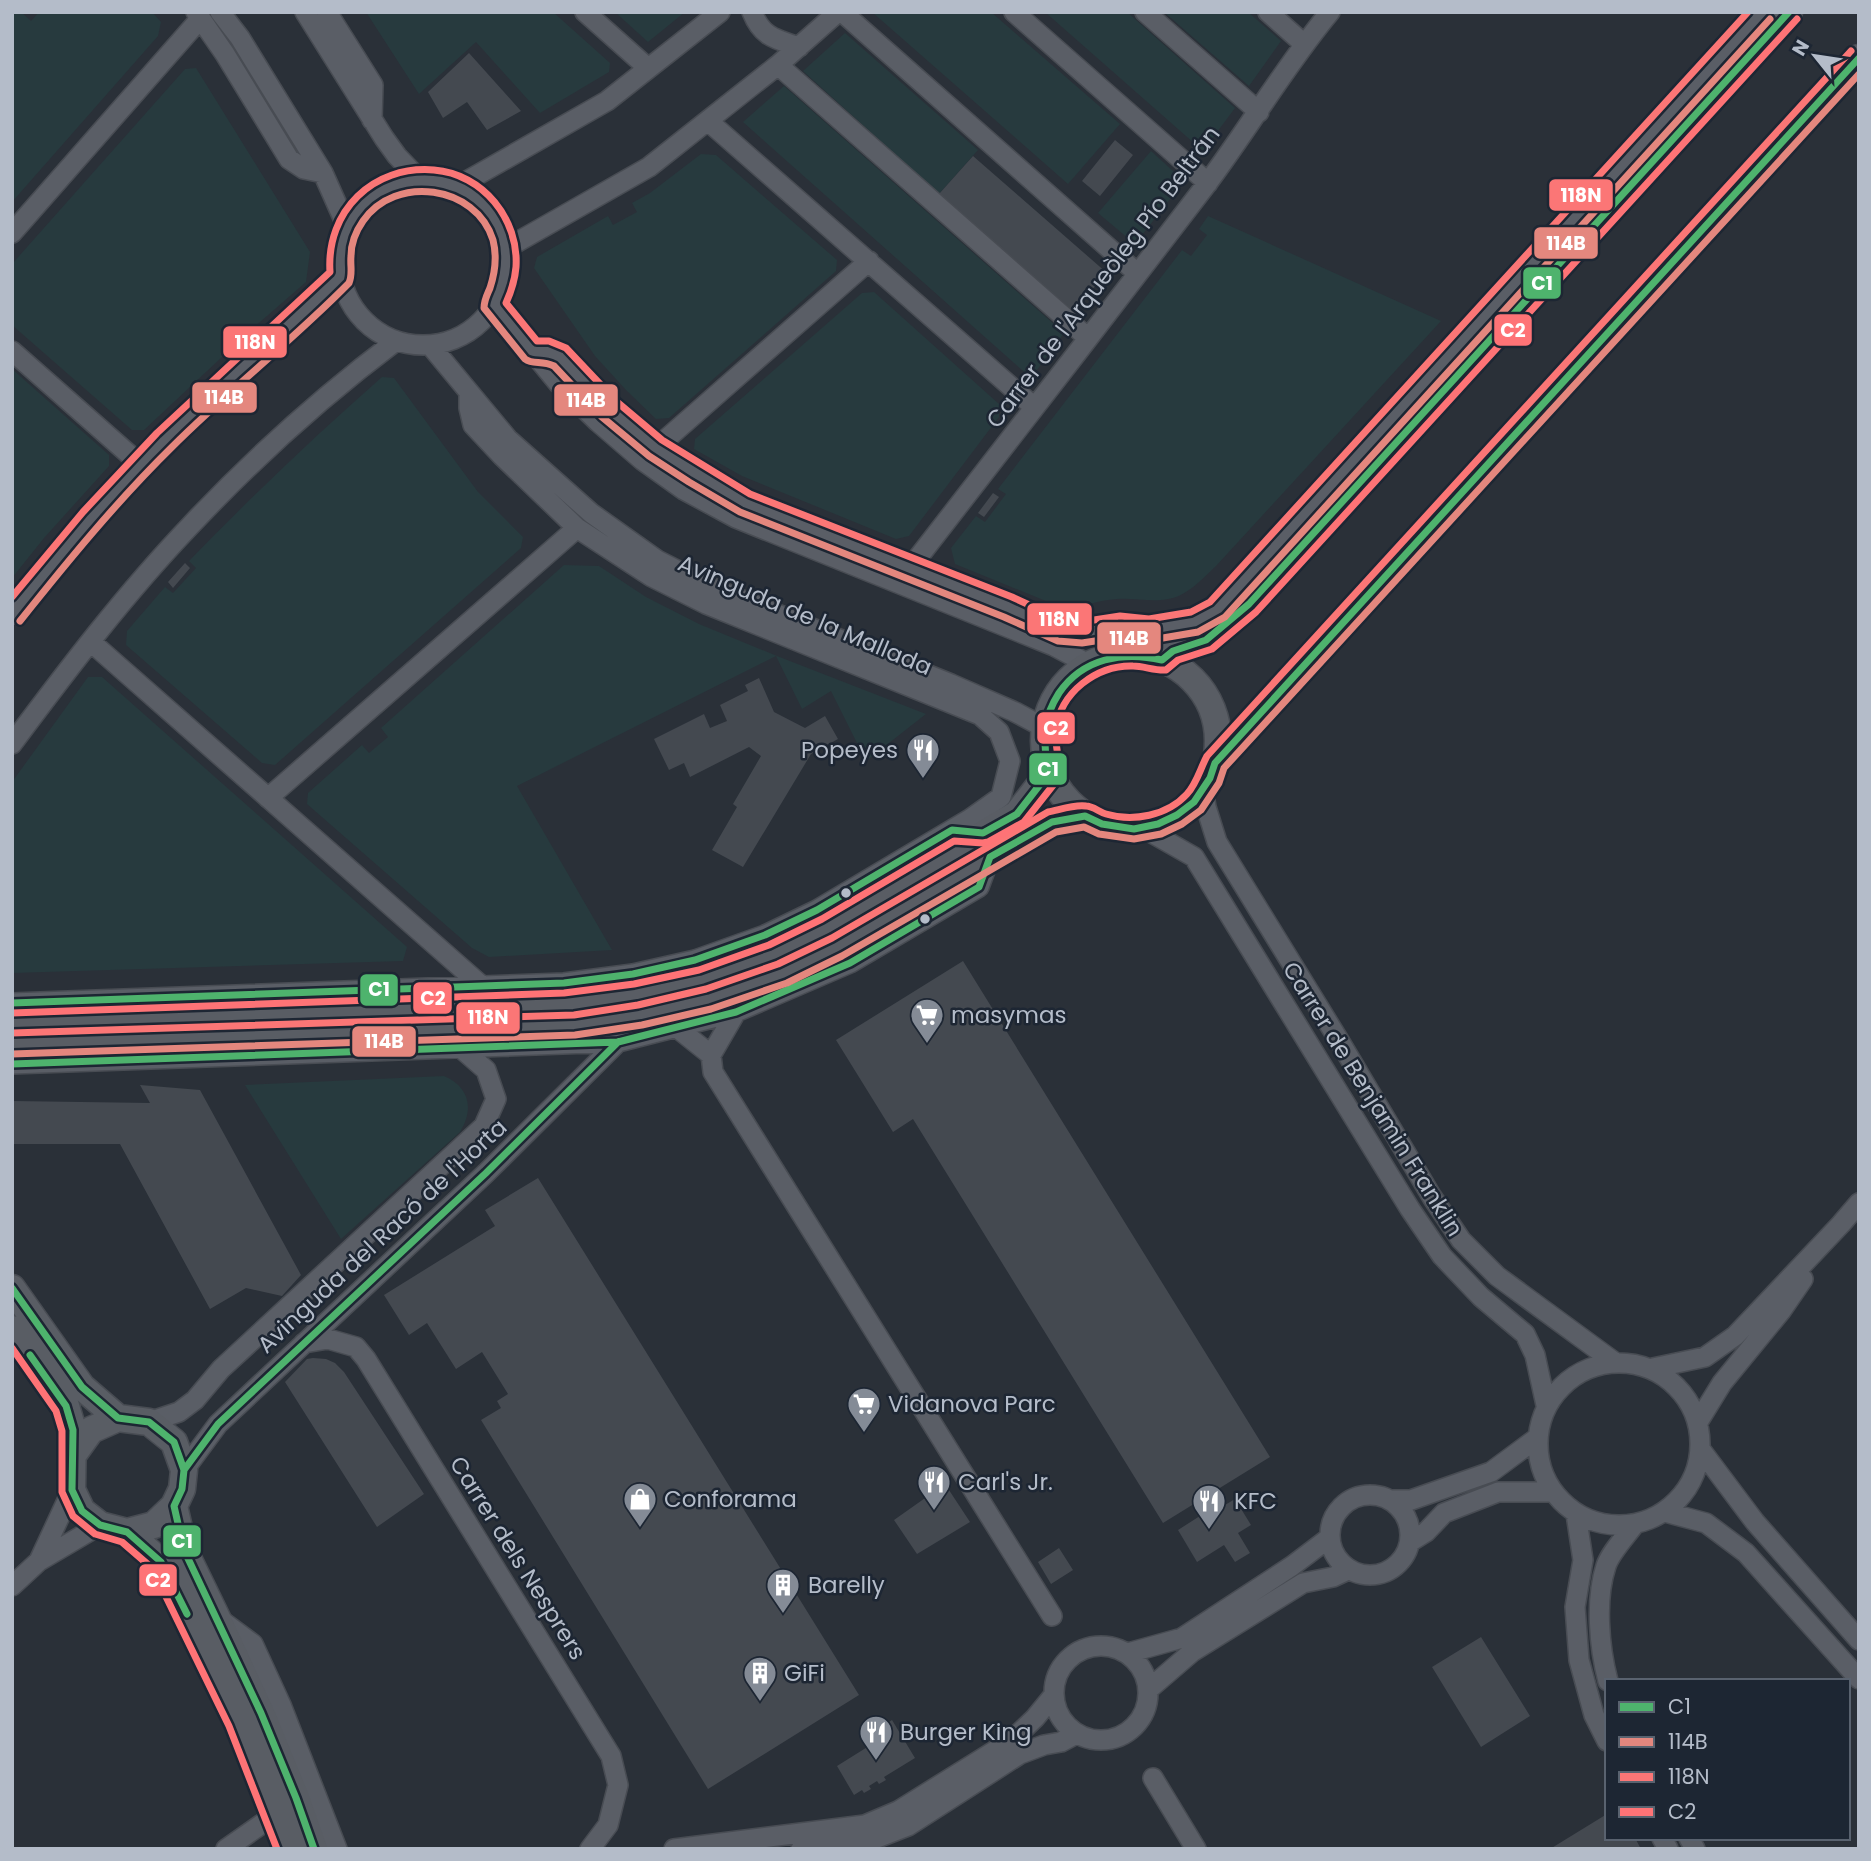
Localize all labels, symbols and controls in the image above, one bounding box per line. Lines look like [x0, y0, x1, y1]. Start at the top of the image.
north arrow [1780, 21, 1850, 91]
text: N [1785, 35, 1816, 61]
street label: Carrer de l'Arqueòleg Pío Beltrán [979, 119, 1227, 435]
line badge: 118N [1548, 178, 1614, 212]
text: 118N [1561, 182, 1601, 209]
line badge: 114B [1533, 226, 1599, 260]
text: 114B [1546, 230, 1586, 257]
line badge: C1 [1522, 266, 1562, 300]
text: C1 [1531, 270, 1553, 297]
line badge: C2 [1493, 313, 1533, 347]
text: C2 [1500, 317, 1526, 344]
line badge: 118N [222, 325, 288, 359]
text: 118N [235, 329, 275, 356]
line badge: 114B [191, 381, 258, 414]
line badge: 114B [553, 383, 619, 417]
text: 114B [204, 384, 244, 411]
text: 114B [566, 387, 606, 414]
street label: Avinguda de la Mallada [673, 547, 937, 683]
line badge: 118N [1026, 602, 1093, 636]
text: 118N [1039, 606, 1079, 633]
line badge: 114B [1096, 621, 1162, 655]
text: 114B [1109, 625, 1149, 652]
line badge: C2 [1036, 711, 1076, 745]
text: C2 [1043, 715, 1069, 742]
restaurant icon: Popeyes [904, 731, 942, 780]
place label: Popeyes [801, 734, 898, 766]
line badge: C1 [1028, 752, 1068, 786]
text: C1 [1037, 756, 1059, 783]
unlabelled marker [839, 886, 853, 900]
unlabelled marker [918, 912, 932, 926]
street label: Carrer de Benjamin Franklin [1275, 956, 1471, 1242]
line badge: C1 [359, 973, 399, 1007]
text: C1 [368, 976, 390, 1003]
line badge: C2 [412, 981, 453, 1015]
text: C2 [420, 985, 446, 1012]
supermarket icon: masymas [908, 996, 946, 1045]
place label: masymas [951, 999, 1066, 1031]
line badge: 118N [455, 1001, 521, 1035]
text: 118N [468, 1004, 508, 1031]
line badge: 114B [351, 1025, 417, 1058]
text: 114B [364, 1028, 404, 1055]
street label: Avinguda del Racó de l'Horta [250, 1112, 514, 1360]
supermarket icon: Vidanova Parc [845, 1385, 883, 1434]
place label: Vidanova Parc [888, 1388, 1056, 1420]
street label: Carrer dels Nesprers [442, 1450, 594, 1666]
restaurant icon: Carl's Jr. [915, 1463, 953, 1512]
place label: Carl's Jr. [958, 1466, 1053, 1498]
shop icon: Conforama [621, 1480, 659, 1529]
restaurant icon: KFC [1190, 1482, 1228, 1531]
place label: Conforama [664, 1483, 797, 1515]
place label: KFC [1234, 1485, 1277, 1517]
line badge: C1 [162, 1524, 202, 1558]
text: C1 [171, 1528, 193, 1555]
line badge: C2 [138, 1563, 178, 1597]
building icon: Barelly [764, 1566, 802, 1615]
text: C2 [145, 1567, 171, 1594]
place label: Barelly [808, 1569, 885, 1601]
building icon: GiFi [741, 1654, 779, 1703]
place label: GiFi [784, 1657, 825, 1689]
legend [1605, 1679, 1850, 1840]
text: C1 [1668, 1692, 1691, 1721]
restaurant icon: Burger King [857, 1713, 895, 1762]
place label: Burger King [900, 1716, 1032, 1748]
text: 114B [1668, 1727, 1708, 1756]
text: 118N [1668, 1762, 1709, 1791]
text: C2 [1668, 1797, 1696, 1826]

